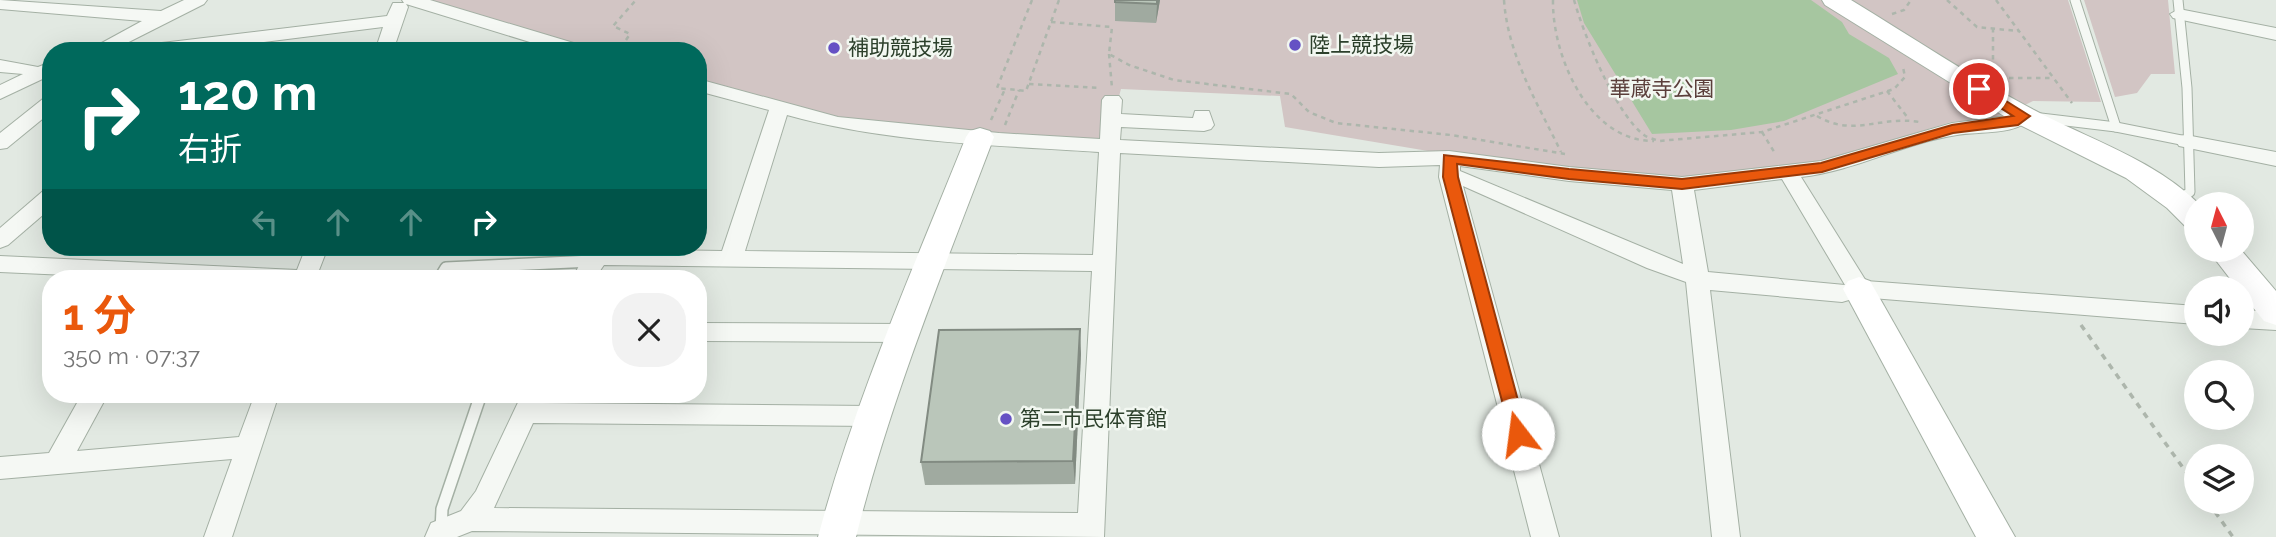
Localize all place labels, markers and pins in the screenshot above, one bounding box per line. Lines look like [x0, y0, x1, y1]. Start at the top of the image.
place label: 陸上競技場 [1309, 32, 1414, 57]
place label: 補助競技場 [848, 35, 953, 60]
marker: 陸上競技場 [1287, 37, 1303, 53]
marker: 補助競技場 [826, 40, 842, 56]
pin [1949, 59, 2009, 119]
place label: 第二市民体育館 [1020, 406, 1167, 431]
marker: 第二市民体育館 [998, 411, 1014, 427]

